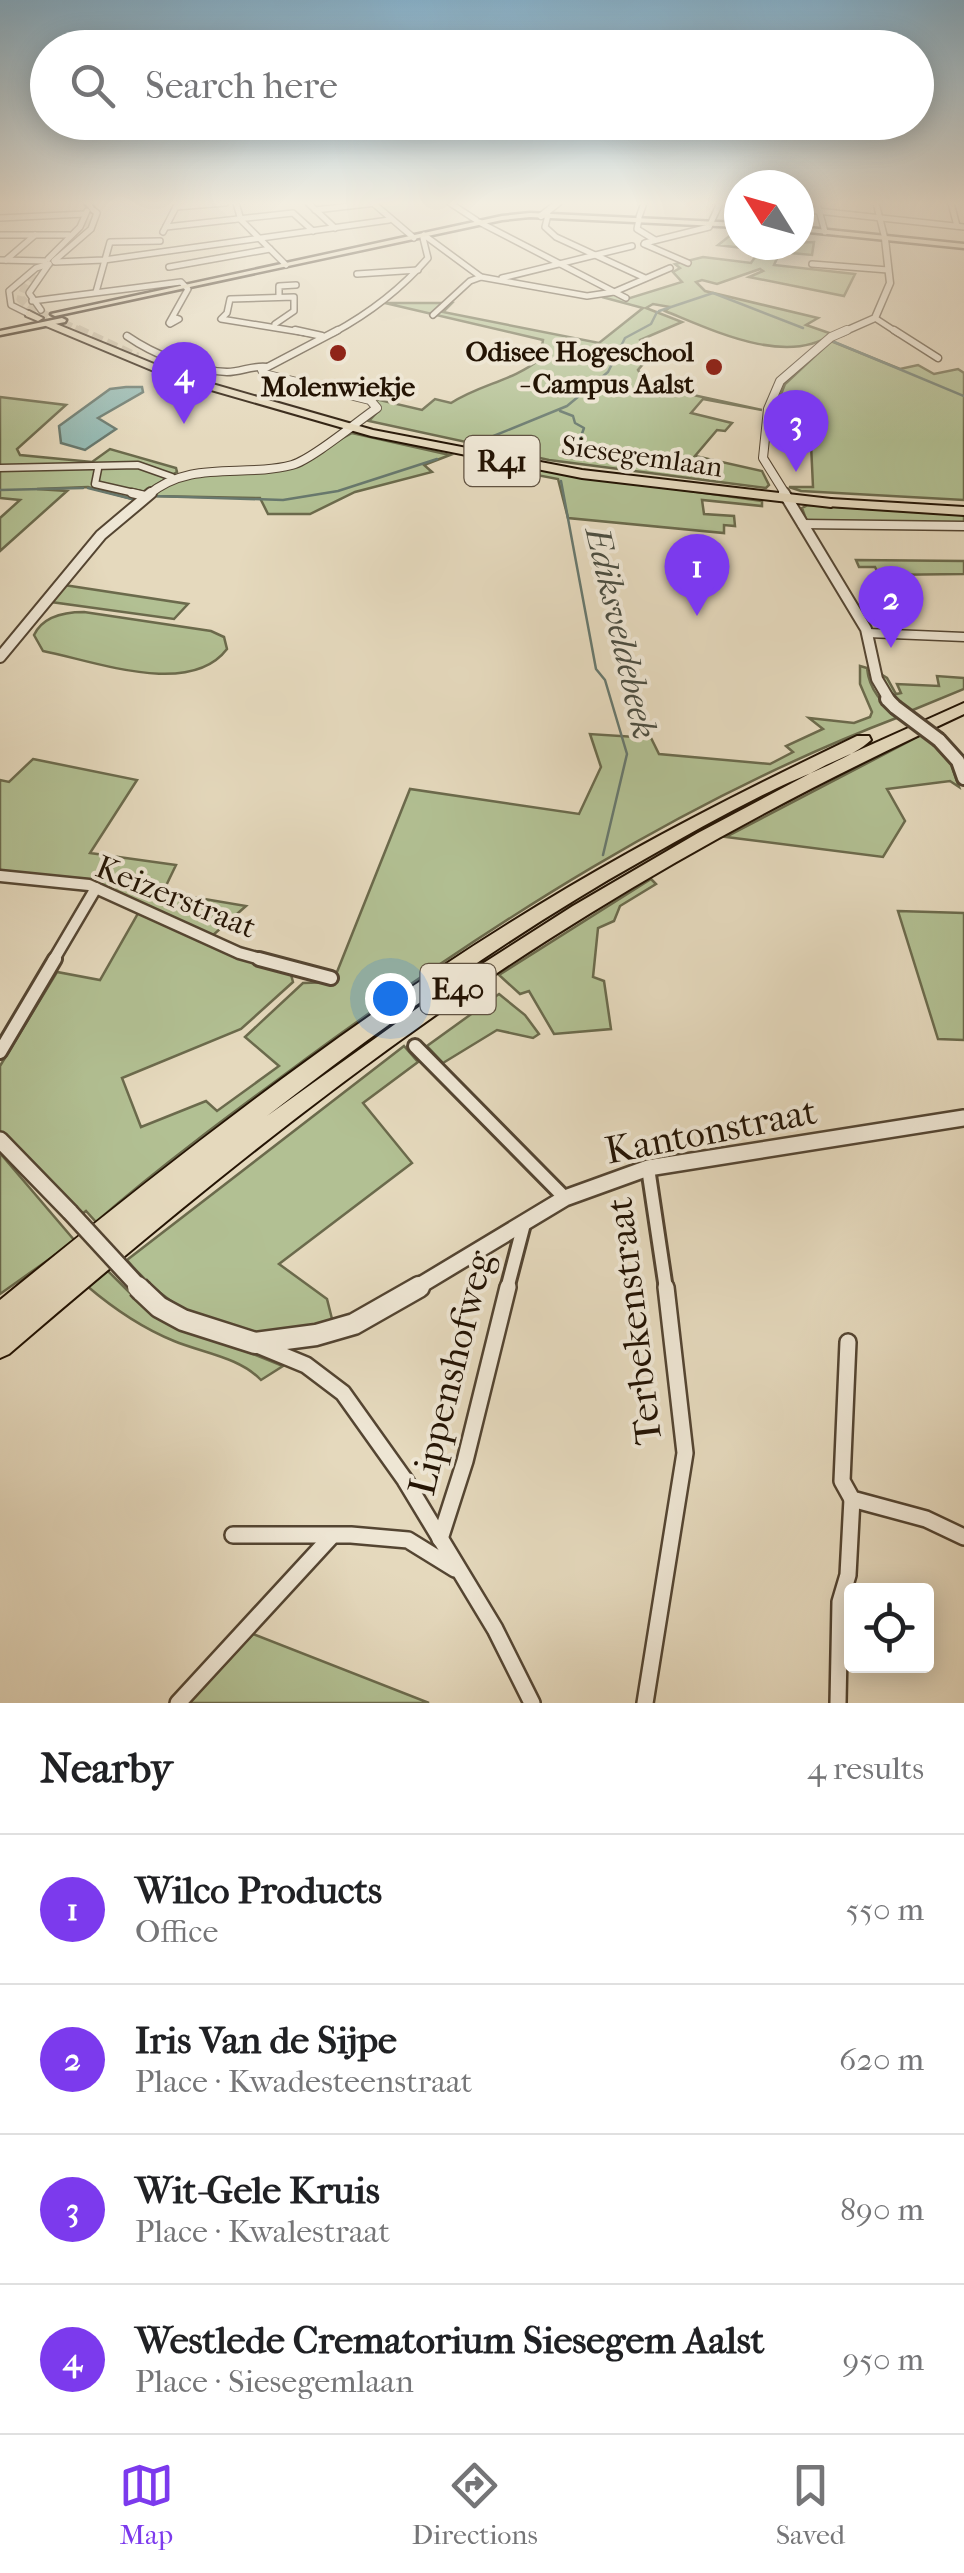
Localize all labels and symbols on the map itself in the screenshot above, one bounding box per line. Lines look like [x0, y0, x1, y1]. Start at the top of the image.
north arrow [724, 170, 814, 260]
place label: Odisee Hogeschool - Campus Aalst [465, 335, 695, 400]
pin: 4 [152, 342, 216, 424]
marker: Molenwiekje [327, 342, 349, 364]
marker: Odisee Hogeschool - Campus Aalst [703, 356, 725, 378]
place label: Molenwiekje [261, 370, 415, 403]
pin: 3 [764, 390, 828, 472]
street label: Siesegemlaan [559, 428, 725, 484]
road number: R41 [464, 436, 540, 486]
water label: Ediksveldebeek [576, 521, 665, 743]
pin: 1 [664, 534, 730, 616]
pin: 2 [858, 566, 924, 648]
street label: Keizerstraat [91, 848, 262, 946]
road number: E40 [420, 964, 496, 1014]
your location [365, 973, 416, 1024]
street label: Kantonstraat [601, 1088, 821, 1174]
street label: Terbekenstraat [596, 1195, 671, 1447]
street label: Lippenshofweg [399, 1246, 503, 1500]

